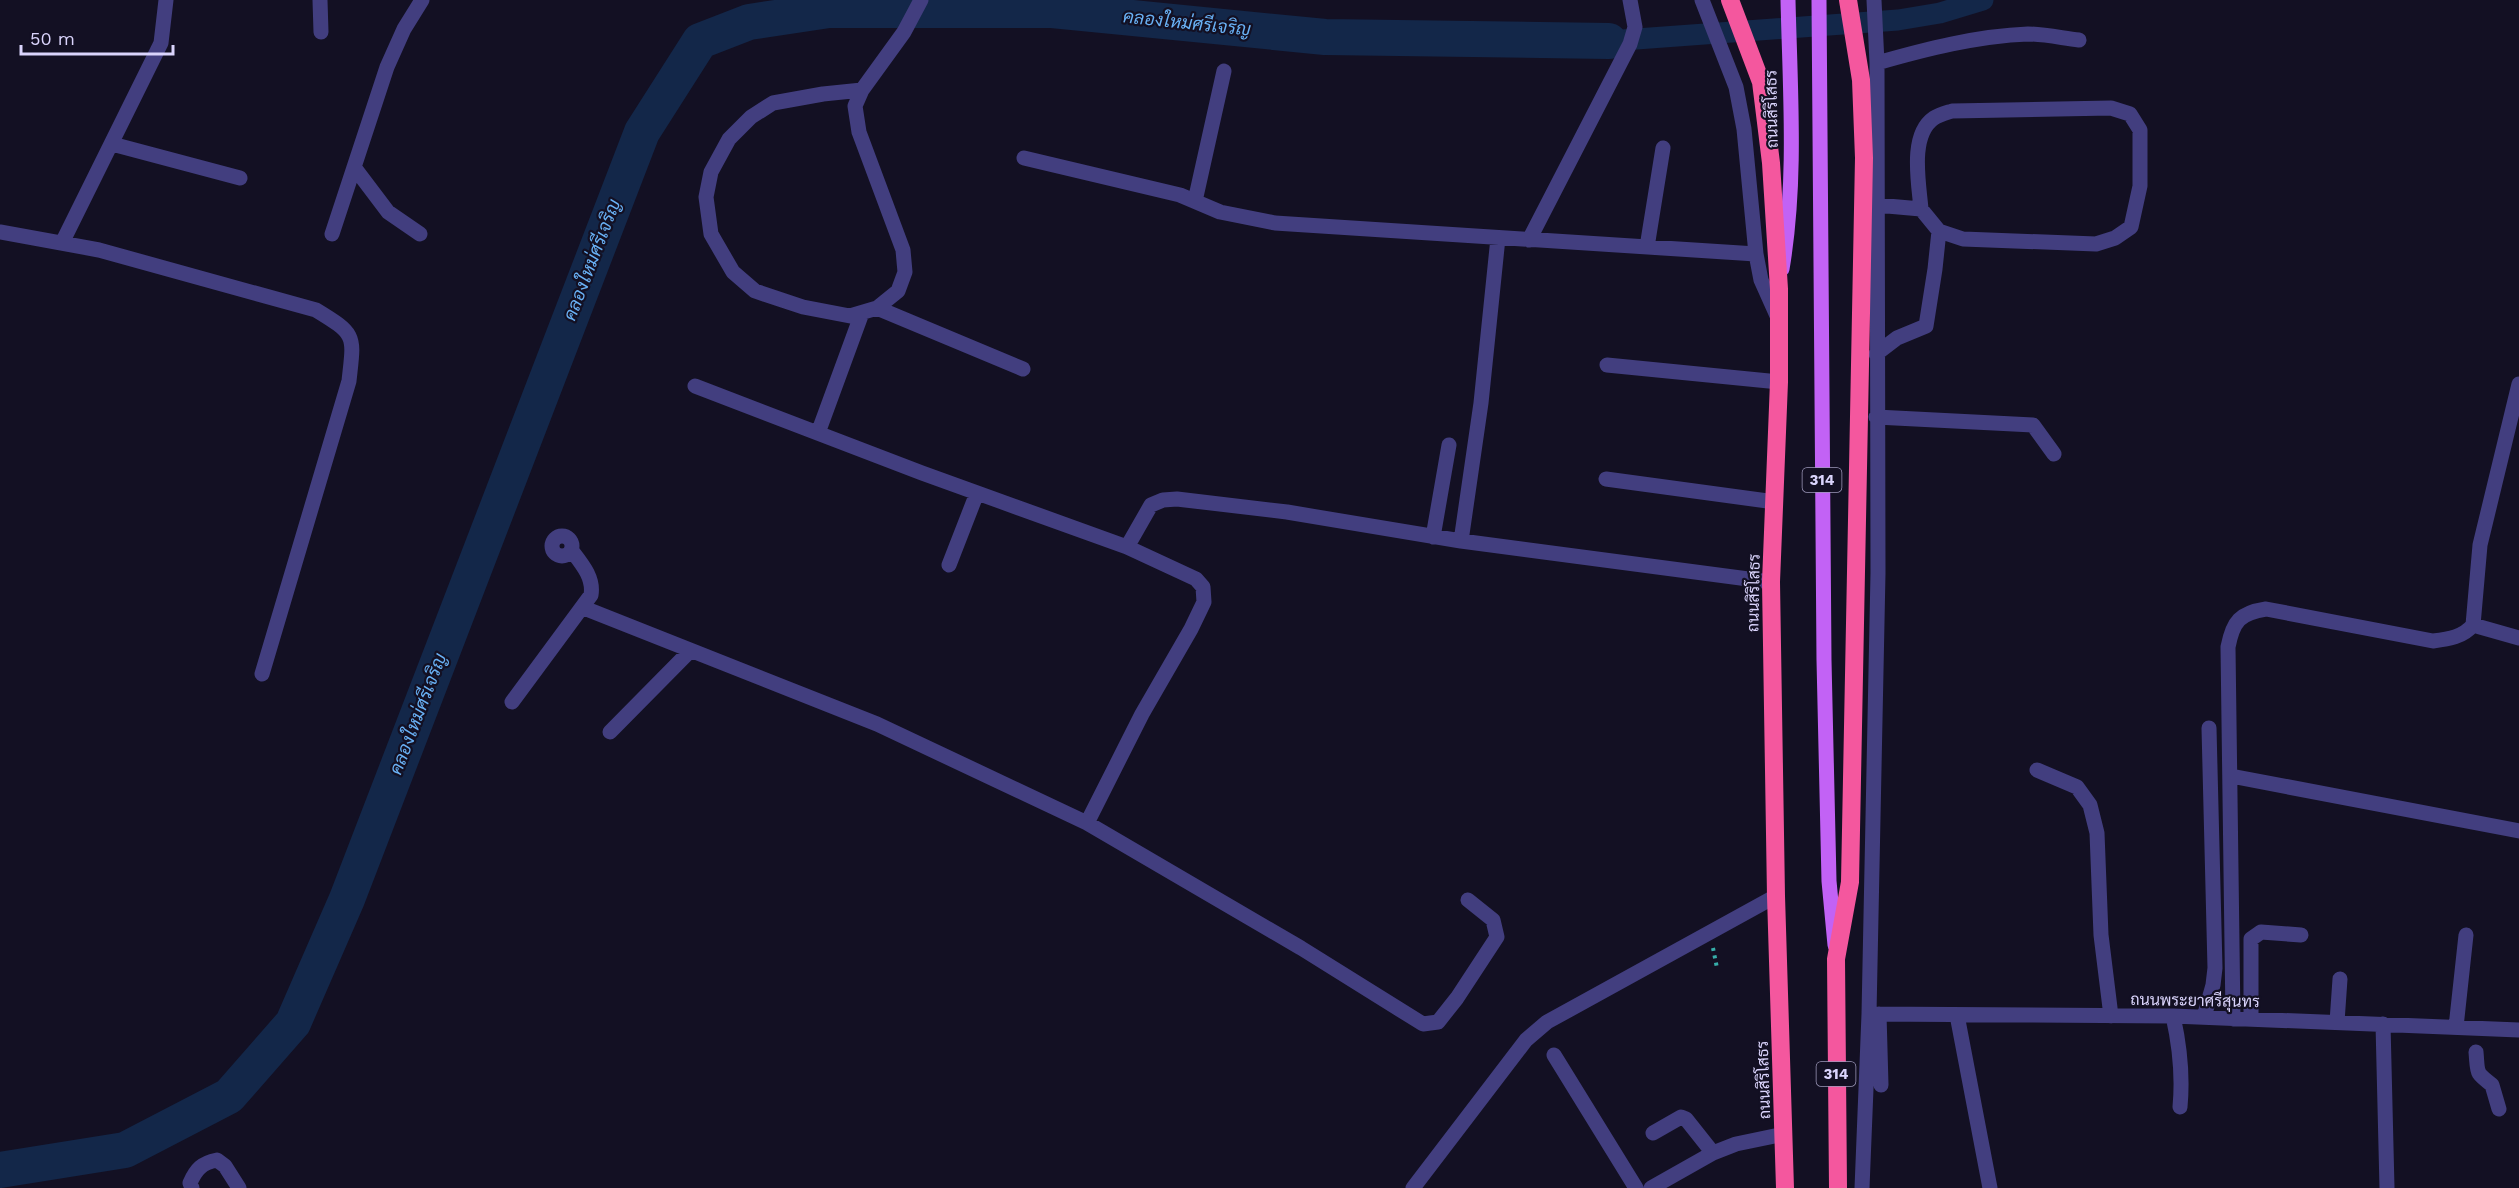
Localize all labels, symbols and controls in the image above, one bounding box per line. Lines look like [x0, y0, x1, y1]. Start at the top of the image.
water label: คลองใหม่ศรีเจริญ [1122, 3, 1252, 41]
scale bar [21, 18, 172, 56]
text: 50 m [30, 28, 75, 49]
street label: ถนนสิริโสธร [1759, 69, 1782, 148]
water label: คลองใหม่ศรีเจริญ [557, 195, 625, 324]
road number: 314 [1802, 468, 1842, 492]
street label: ถนนสิริโสธร [1741, 553, 1764, 632]
water label: คลองใหม่ศรีเจริญ [383, 649, 451, 778]
street label: ถนนพระยาศรีสุนทร [2130, 988, 2260, 1013]
street label: ถนนสิริโสธร [1751, 1040, 1774, 1120]
road number: 314 [1816, 1062, 1856, 1086]

